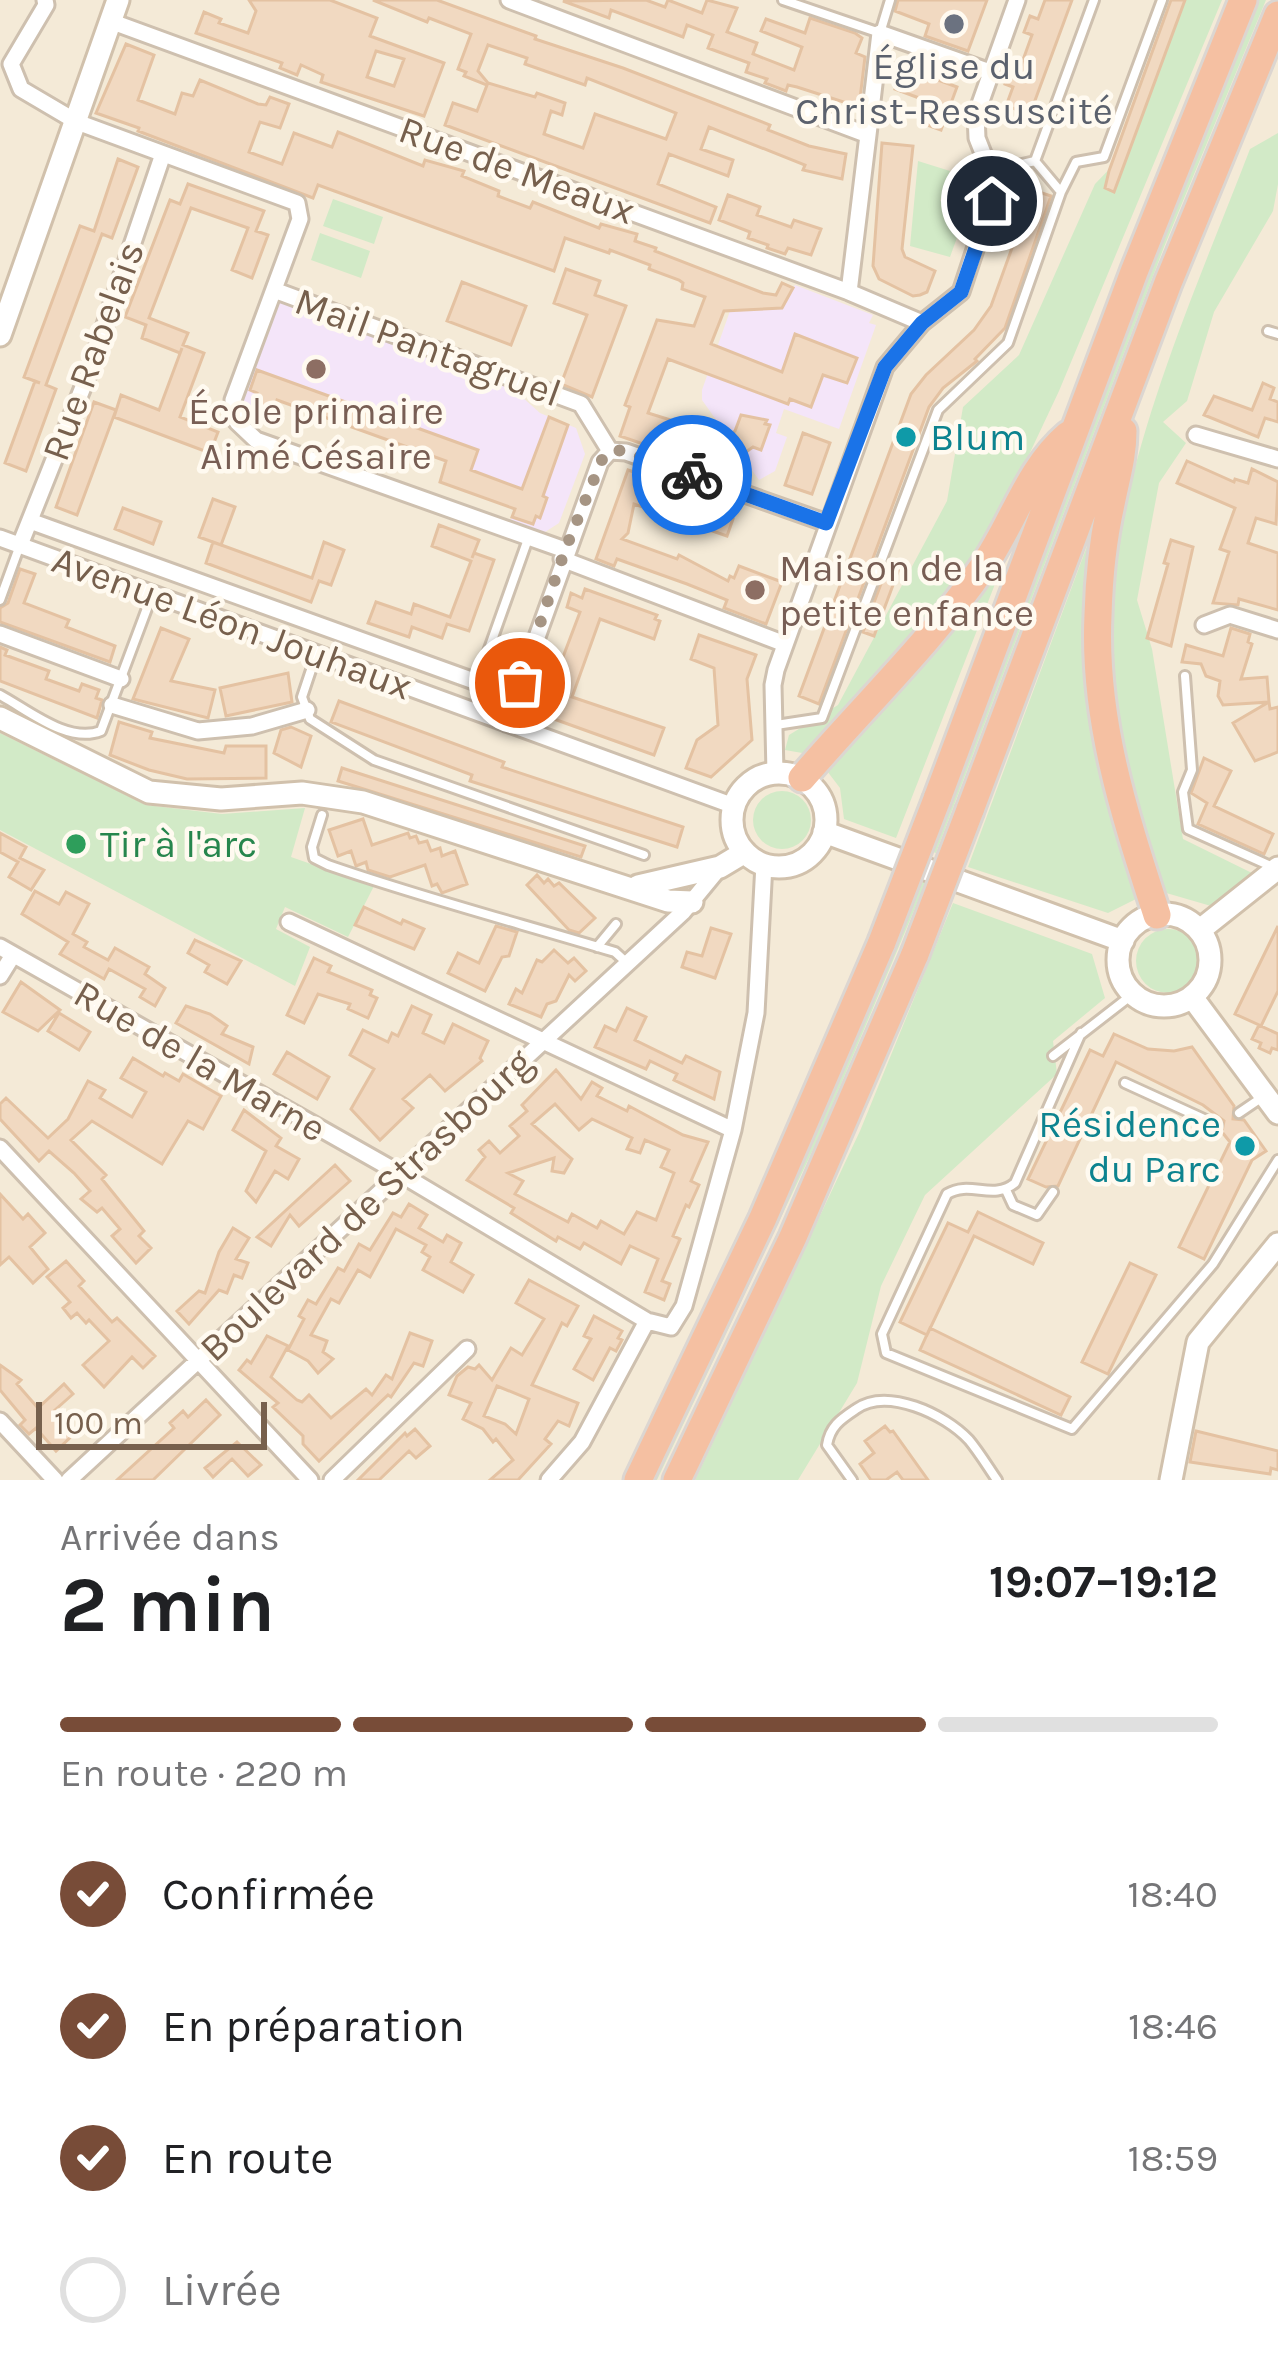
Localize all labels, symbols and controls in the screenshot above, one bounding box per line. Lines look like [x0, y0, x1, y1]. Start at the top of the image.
marker: Église du Christ-Ressuscité [941, 11, 967, 37]
place label: Église du Christ-Ressuscité [795, 43, 1113, 134]
street label: Rue de Meaux [393, 106, 641, 234]
pin [941, 150, 1043, 252]
icon: home [959, 168, 1025, 234]
street label: Rue Rabelais [32, 235, 154, 467]
street label: Mail Pantagruel [289, 278, 567, 416]
marker: École primaire Aimé Césaire [303, 356, 329, 382]
place label: École primaire Aimé Césaire [188, 388, 444, 479]
place label: Blum [930, 414, 1025, 460]
courier [632, 415, 752, 535]
marker: Blum [893, 424, 919, 450]
icon: bike [659, 442, 725, 508]
street label: Avenue Léon Jouhaux [46, 537, 418, 709]
place label: Maison de la petite enfance [779, 545, 1034, 636]
marker: Maison de la petite enfance [742, 577, 768, 603]
pin [469, 632, 571, 734]
icon: bag [487, 650, 553, 716]
place label: Tir à l'arc [100, 821, 257, 867]
marker: Tir à l'arc [63, 831, 89, 857]
street label: Rue de la Marne [66, 970, 334, 1152]
street label: Boulevard de Strasbourg [190, 1039, 542, 1371]
place label: Résidence du Parc [1038, 1101, 1221, 1192]
marker: Résidence du Parc [1232, 1133, 1258, 1159]
scale bar [36, 1396, 267, 1449]
text: 100 m [54, 1404, 143, 1442]
text: Arrivée dans [60, 1514, 280, 1560]
text: 19:07–19:12 [989, 1556, 1218, 1608]
text: 2 min [60, 1559, 275, 1651]
text: En route · 220 m [60, 1750, 348, 1796]
icon: check [60, 1861, 126, 1927]
text: Confirmée [162, 1868, 375, 1920]
text: 18:40 [1127, 1871, 1218, 1917]
icon: check [60, 1993, 126, 2059]
text: En préparation [162, 2000, 465, 2052]
text: 18:46 [1128, 2003, 1218, 2049]
icon: check [60, 2125, 126, 2191]
text: En route [162, 2132, 333, 2184]
text: 18:59 [1128, 2135, 1218, 2181]
text: Livrée [162, 2264, 282, 2316]

